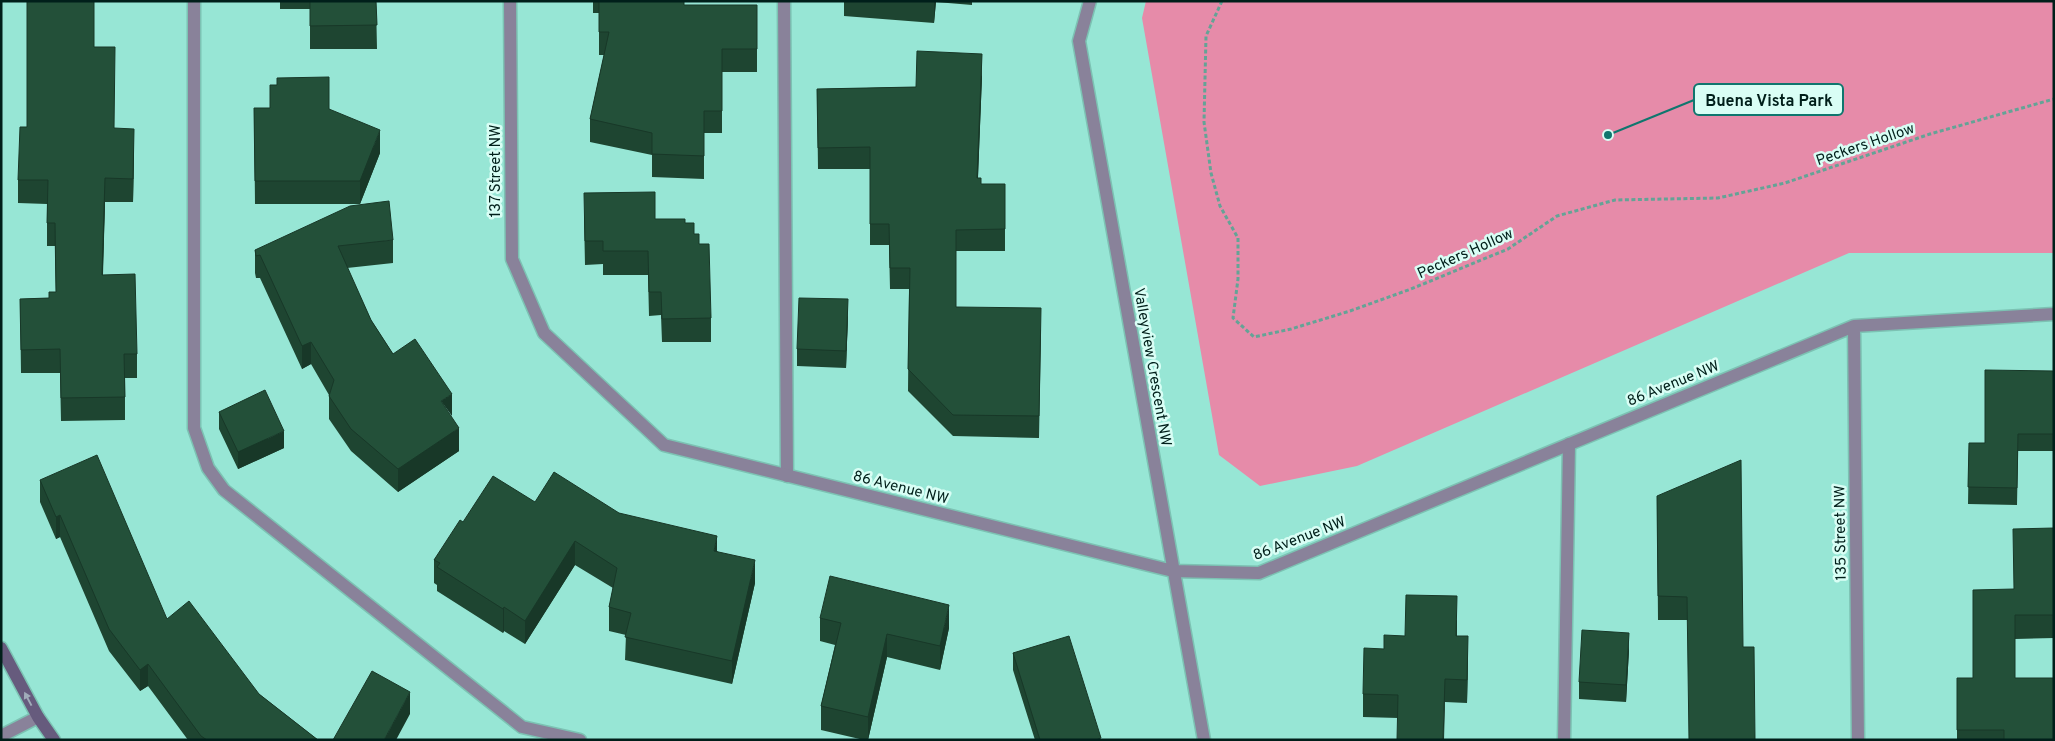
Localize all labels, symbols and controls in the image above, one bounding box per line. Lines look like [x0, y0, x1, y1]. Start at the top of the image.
callout: Buena Vista Park [1694, 84, 1843, 115]
text: Buena Vista Park [1705, 92, 1833, 112]
street label: Peckers Hollow [1814, 120, 1918, 171]
street label: 137 Street NW [487, 124, 506, 218]
street label: Peckers Hollow [1415, 225, 1517, 284]
street label: Valleyview Crescent NW [1128, 287, 1175, 448]
street label: 86 Avenue NW [1625, 357, 1722, 412]
street label: 86 Avenue NW [851, 467, 950, 510]
street label: 135 Street NW [1831, 485, 1852, 581]
street label: 86 Avenue NW [1250, 513, 1349, 566]
one-way arrow [24, 691, 32, 706]

